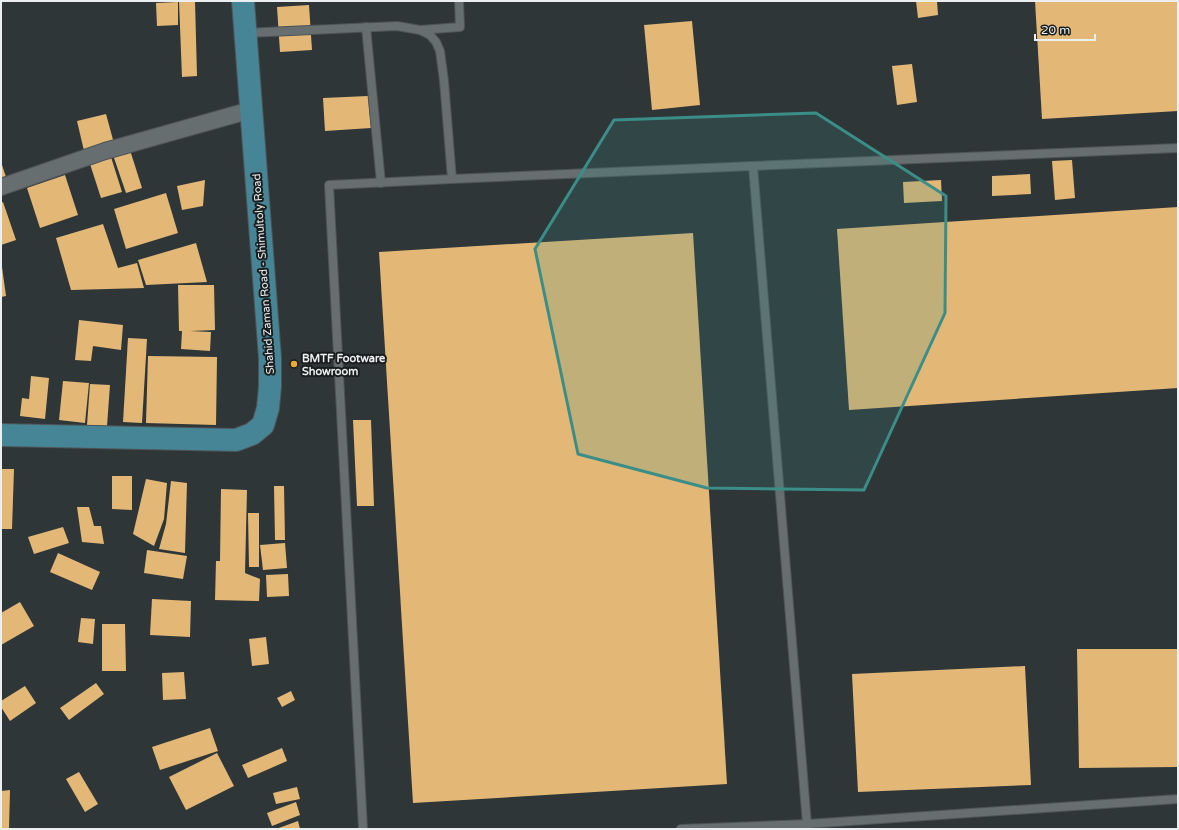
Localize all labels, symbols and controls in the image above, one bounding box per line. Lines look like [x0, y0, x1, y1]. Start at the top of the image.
scale bar [1035, 16, 1095, 42]
text: 20 m [1041, 23, 1070, 37]
street label: Shahid Zaman Road - Shimultoly Road [250, 173, 277, 375]
place label: BMTF Footware Showroom [302, 352, 386, 378]
marker: BMTF Footware Showroom [289, 359, 299, 369]

